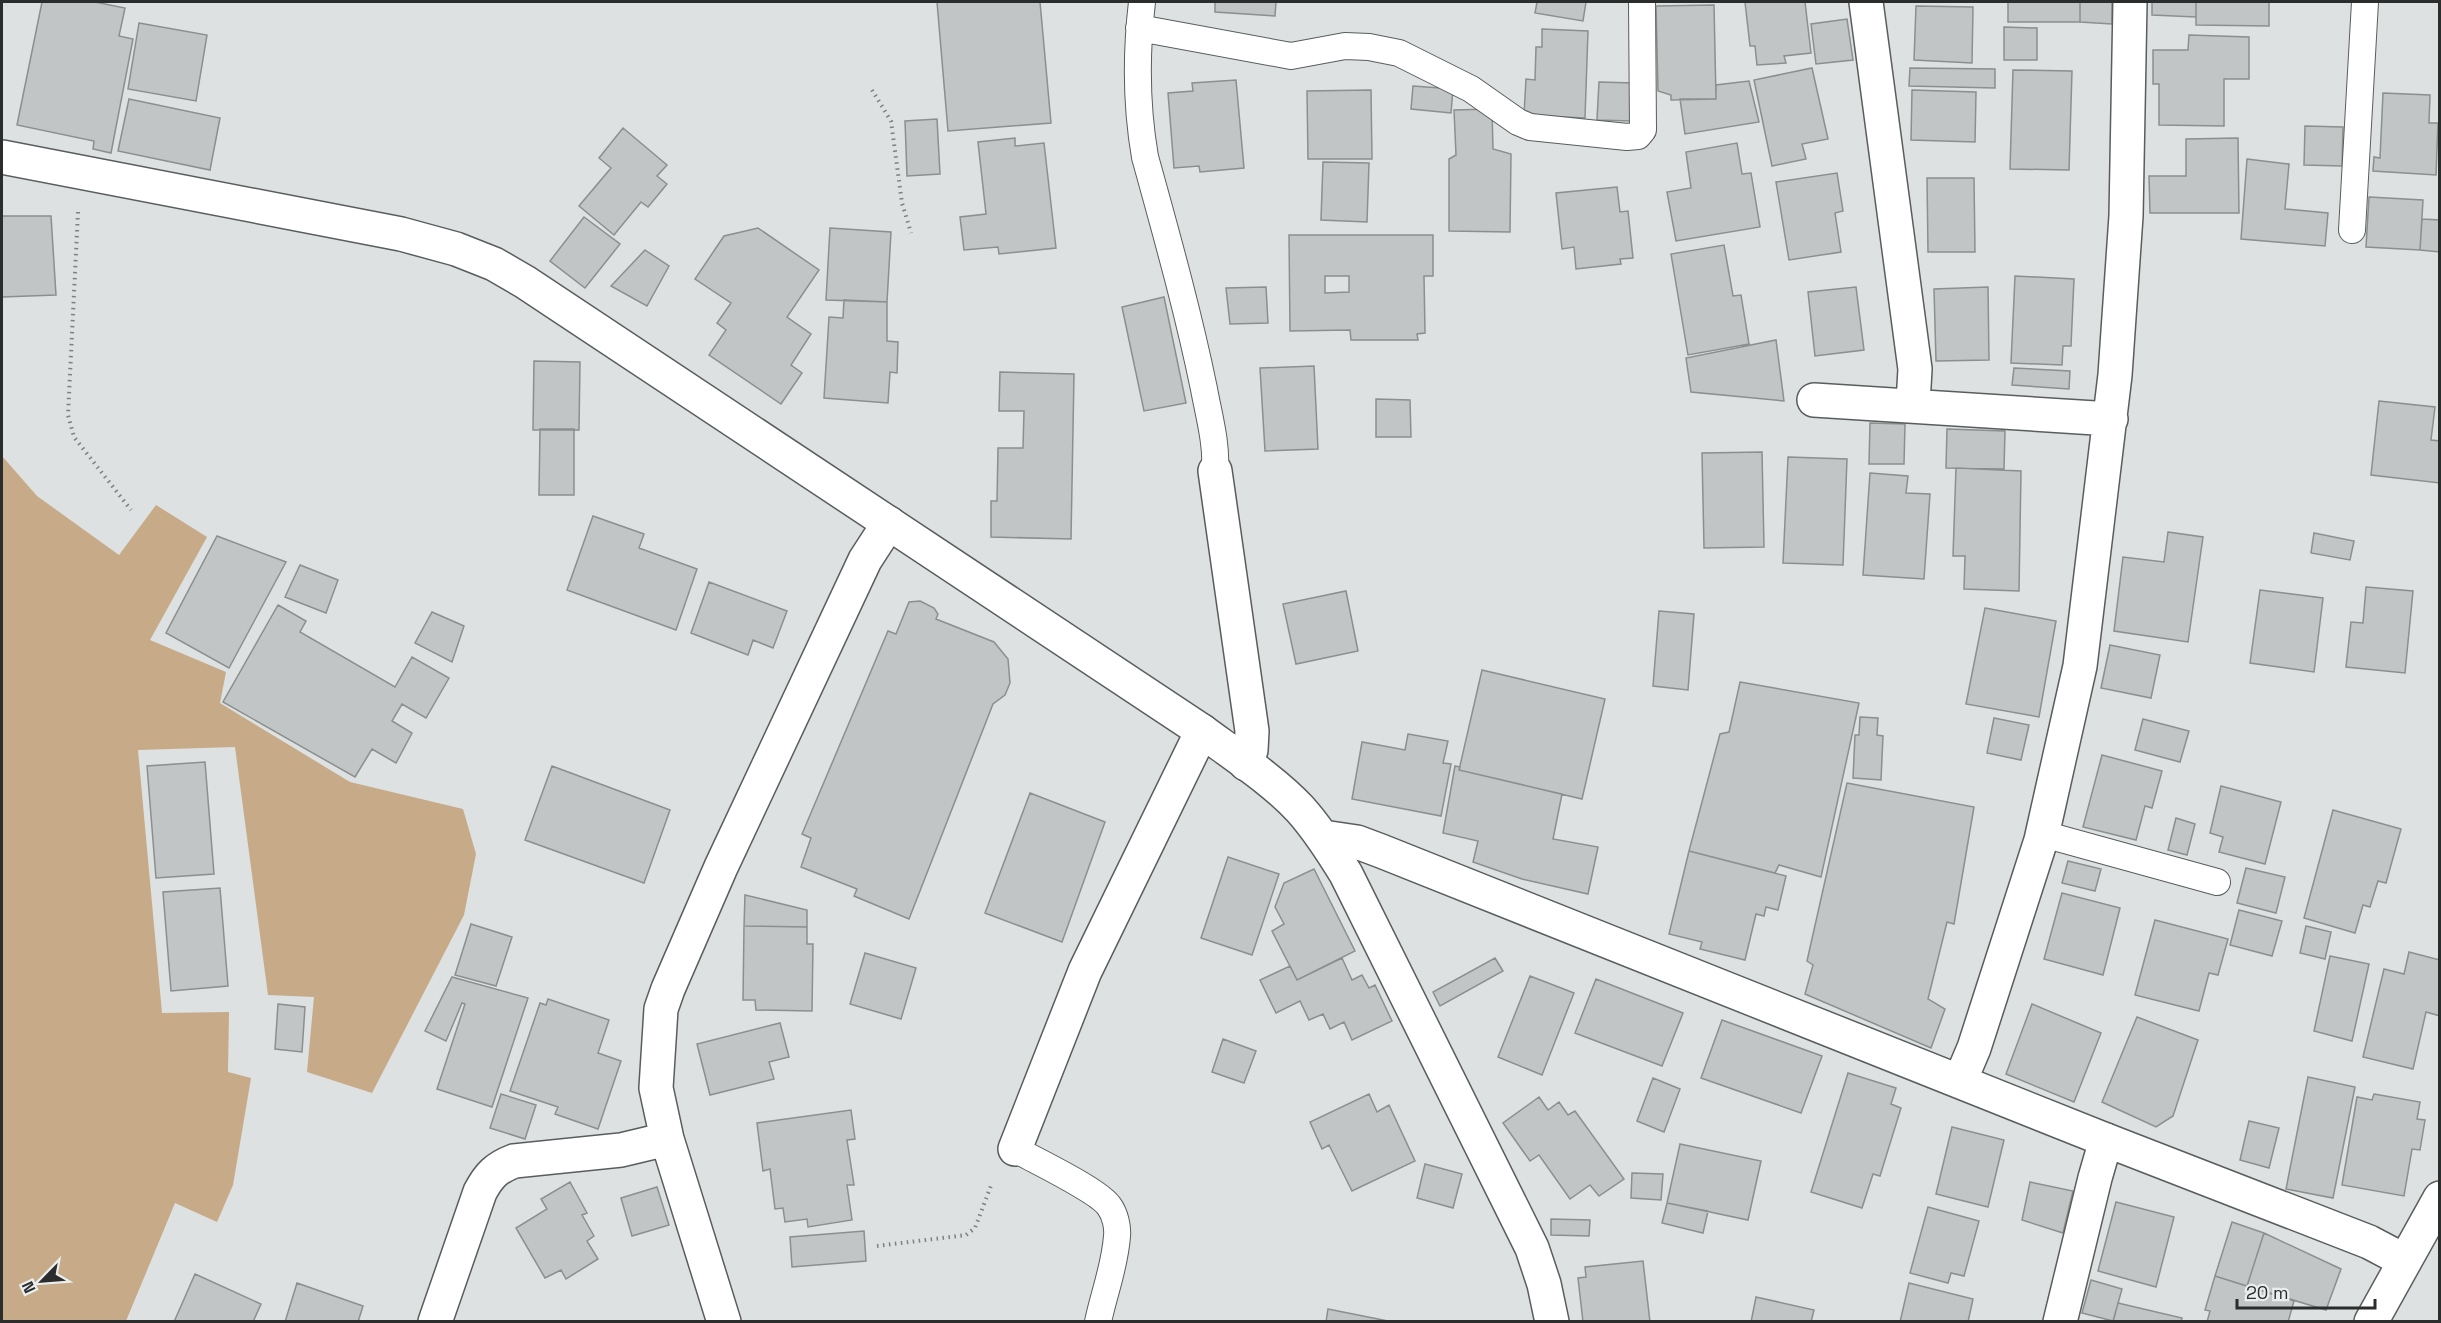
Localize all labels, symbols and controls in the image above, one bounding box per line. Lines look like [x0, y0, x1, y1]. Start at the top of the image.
north arrow [12, 1251, 72, 1311]
scale bar [2237, 1272, 2375, 1310]
text: N [17, 1278, 41, 1296]
text: 20 m [2246, 1281, 2289, 1304]

